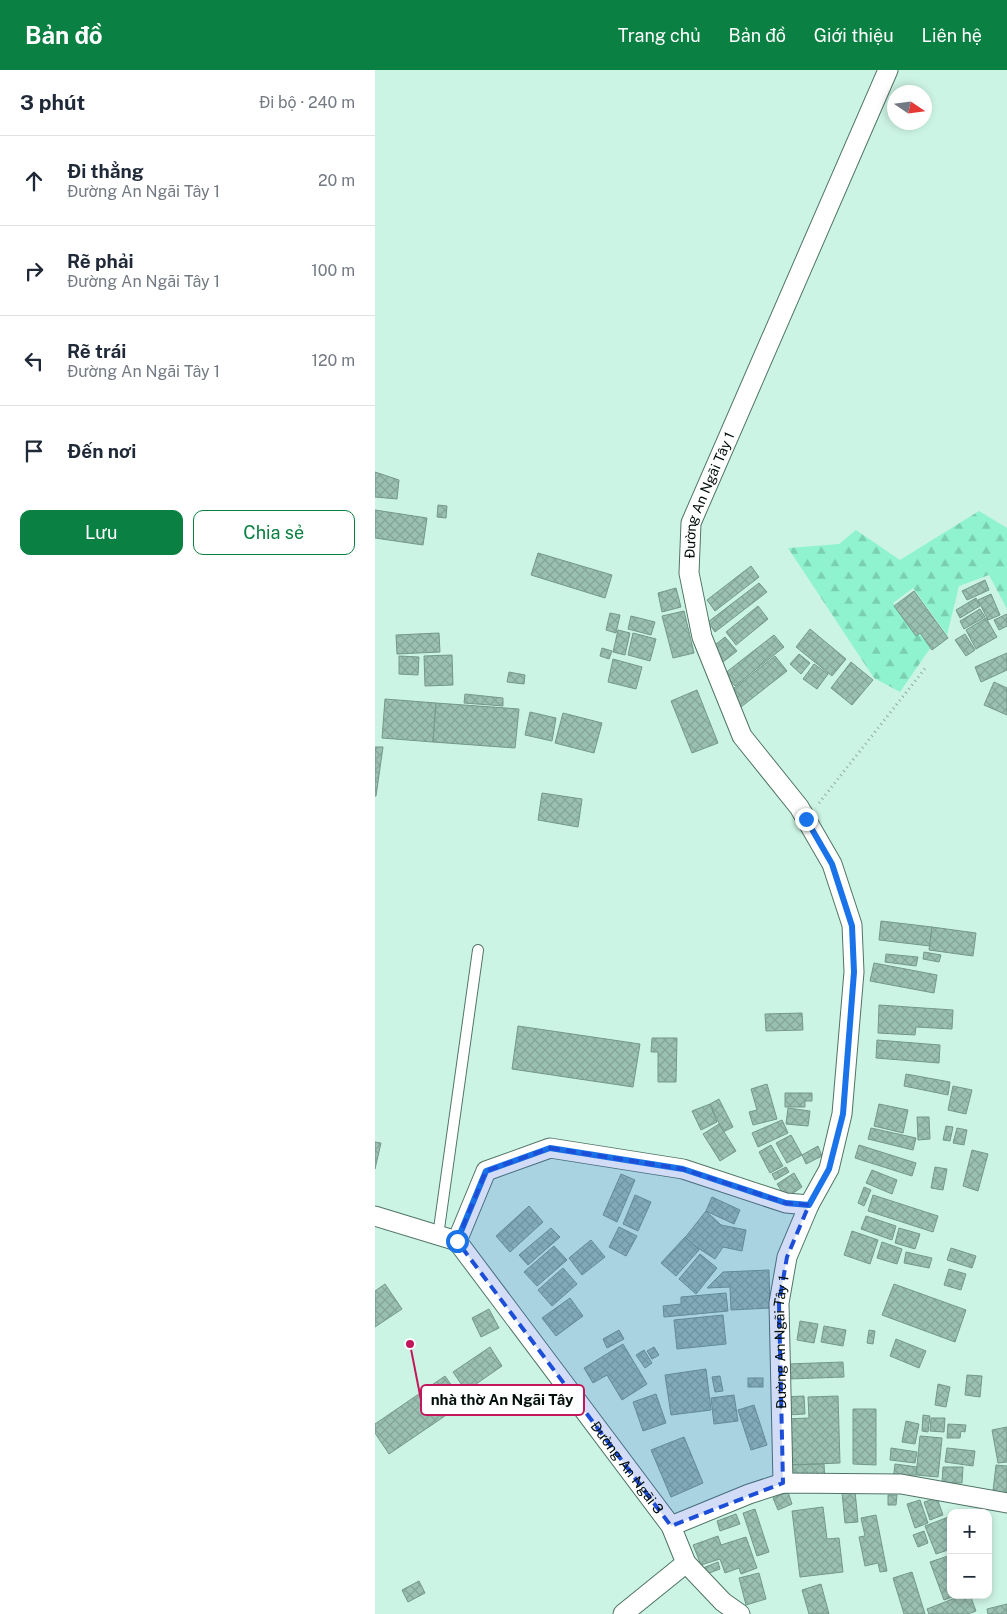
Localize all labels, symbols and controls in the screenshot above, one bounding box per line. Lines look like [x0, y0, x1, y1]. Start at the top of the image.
text: Bản đồ [25, 21, 103, 49]
text: Trang chủ [618, 25, 701, 46]
text: Bản đồ [729, 25, 786, 46]
text: Giới thiệu [814, 25, 894, 46]
text: Liên hệ [922, 25, 982, 46]
north arrow [887, 85, 932, 130]
text: 3 phút [20, 90, 85, 115]
text: Đi bộ · 240 m [259, 93, 355, 112]
text: Đi thẳng [67, 160, 144, 182]
icon: ahead [20, 167, 48, 195]
text: 20 m [318, 171, 355, 190]
text: Đường An Ngãi Tây 1 [67, 182, 220, 201]
text: Rẽ phải [67, 250, 134, 272]
icon: right [20, 257, 48, 285]
text: 100 m [311, 261, 355, 280]
text: Đường An Ngãi Tây 1 [67, 272, 220, 291]
text: Rẽ trái [67, 340, 126, 362]
icon: left [20, 347, 48, 375]
text: 120 m [311, 351, 355, 370]
text: Đường An Ngãi Tây 1 [67, 362, 220, 381]
street label: Đường An Ngãi Tây 1 [682, 430, 738, 559]
icon: arrive [20, 437, 48, 465]
text: Đến nơi [67, 440, 136, 462]
button: Lưu [20, 510, 183, 555]
button: Chia sẻ [193, 510, 355, 555]
route end [795, 808, 818, 831]
route start [446, 1230, 469, 1253]
street label: Đường An Ngãi Tây 1 [770, 1274, 792, 1409]
callout: nhà thờ An Ngãi Tây [421, 1385, 584, 1415]
text: nhà thờ An Ngãi Tây [431, 1391, 574, 1408]
street label: Đường An Ngãi 3 [587, 1418, 667, 1517]
map controls [947, 1509, 992, 1599]
button: + [947, 1509, 992, 1554]
button: − [947, 1554, 992, 1599]

